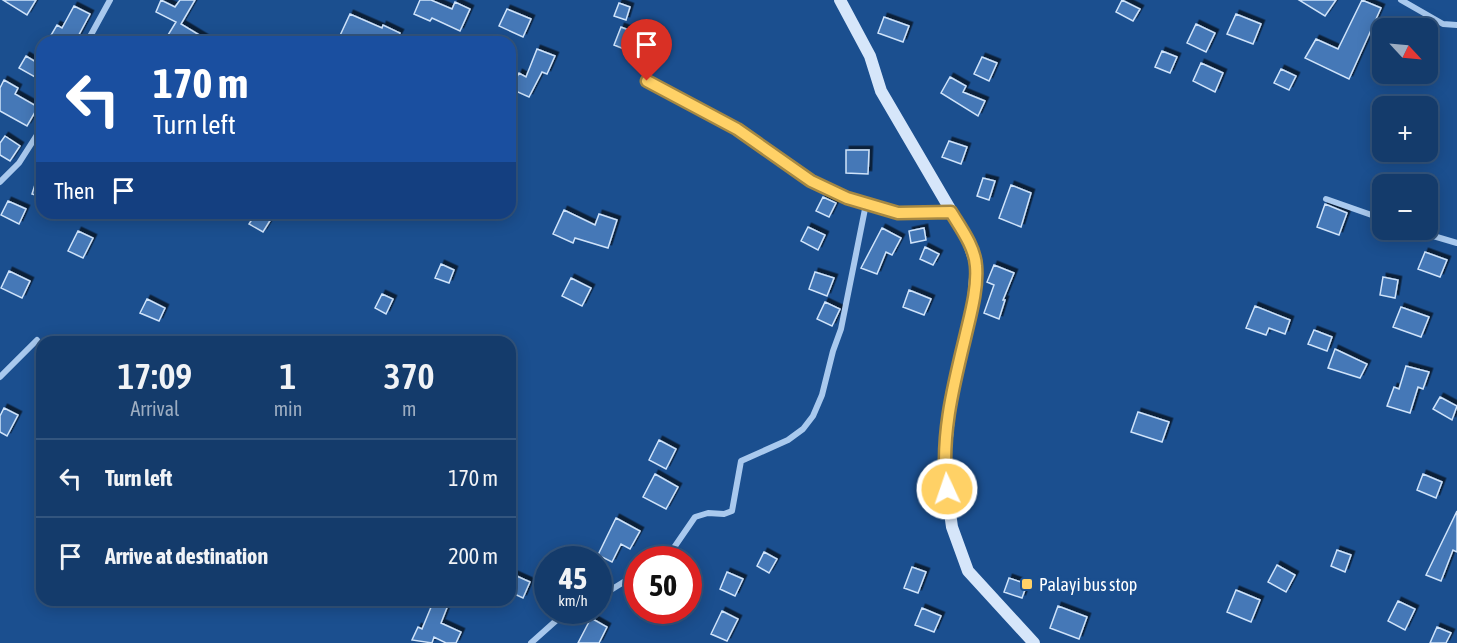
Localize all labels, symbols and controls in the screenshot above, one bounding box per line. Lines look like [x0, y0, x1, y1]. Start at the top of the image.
north arrow [1372, 18, 1438, 84]
map controls [1372, 18, 1438, 240]
pin [621, 19, 672, 81]
icon: arrive [630, 28, 663, 61]
text: 170 m [153, 59, 248, 107]
icon: left [54, 60, 132, 138]
button: + [1372, 96, 1438, 162]
text: Turn left [153, 109, 236, 140]
icon: arrive [107, 174, 140, 207]
button: − [1372, 174, 1438, 240]
text: Then [54, 178, 95, 204]
text: 17:09 [117, 355, 192, 397]
text: 1 [280, 355, 296, 397]
text: 370 [384, 355, 435, 397]
text: Arrival [130, 397, 179, 420]
text: min [274, 397, 302, 420]
text: m [402, 397, 416, 420]
position arrow [915, 457, 979, 521]
icon: left [54, 462, 87, 495]
text: Turn left [105, 465, 172, 491]
text: 170 m [448, 465, 498, 491]
icon: arrive [54, 540, 87, 573]
text: Arrive at destination [105, 543, 268, 569]
text: 200 m [448, 543, 498, 569]
speed limit sign: 50 [624, 546, 702, 624]
text: 45 [559, 561, 587, 595]
place label: Palayi bus stop [1039, 574, 1137, 595]
marker: Palayi bus stop [1020, 577, 1034, 591]
text: km/h [558, 592, 588, 609]

